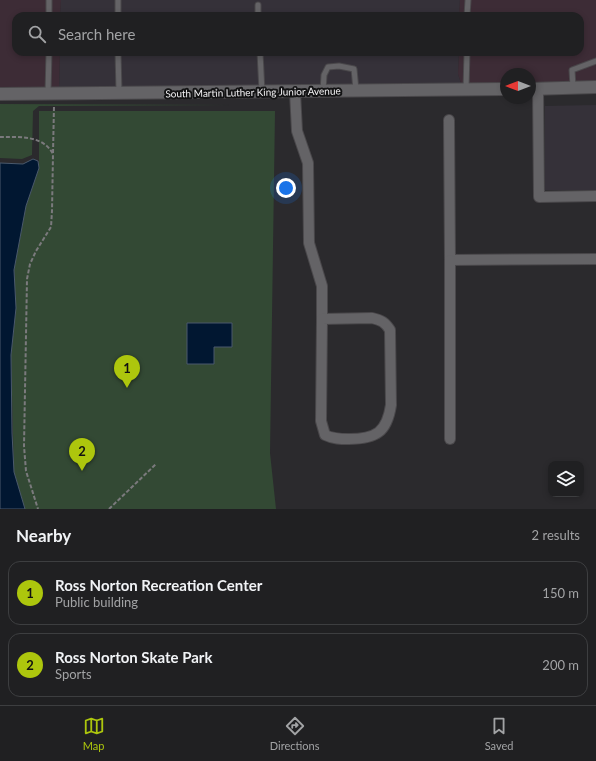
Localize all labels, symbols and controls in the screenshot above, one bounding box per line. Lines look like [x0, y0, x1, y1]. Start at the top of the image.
search box [12, 12, 584, 56]
icon: search [26, 23, 48, 45]
text: Search here [58, 25, 135, 43]
north arrow [500, 68, 536, 104]
street label: South Martin Luther King Junior Avenue [165, 84, 341, 100]
your location [276, 178, 296, 198]
pin: 1 [114, 355, 140, 388]
pin: 2 [69, 438, 95, 471]
map controls [548, 461, 584, 497]
button: layers [548, 461, 584, 497]
text: Nearby [16, 525, 71, 546]
text: 2 results [532, 527, 580, 543]
text: Ross Norton Recreation Center [55, 576, 262, 594]
text: 1 [26, 585, 34, 601]
text: 150 m [542, 585, 579, 601]
text: Public building [55, 594, 138, 610]
text: Ross Norton Skate Park [55, 648, 212, 666]
text: 2 [26, 657, 34, 673]
text: 200 m [542, 657, 579, 673]
text: Sports [55, 666, 92, 682]
tab: Map [83, 715, 105, 752]
tab: Directions [270, 715, 319, 752]
tab: Saved [485, 715, 513, 752]

